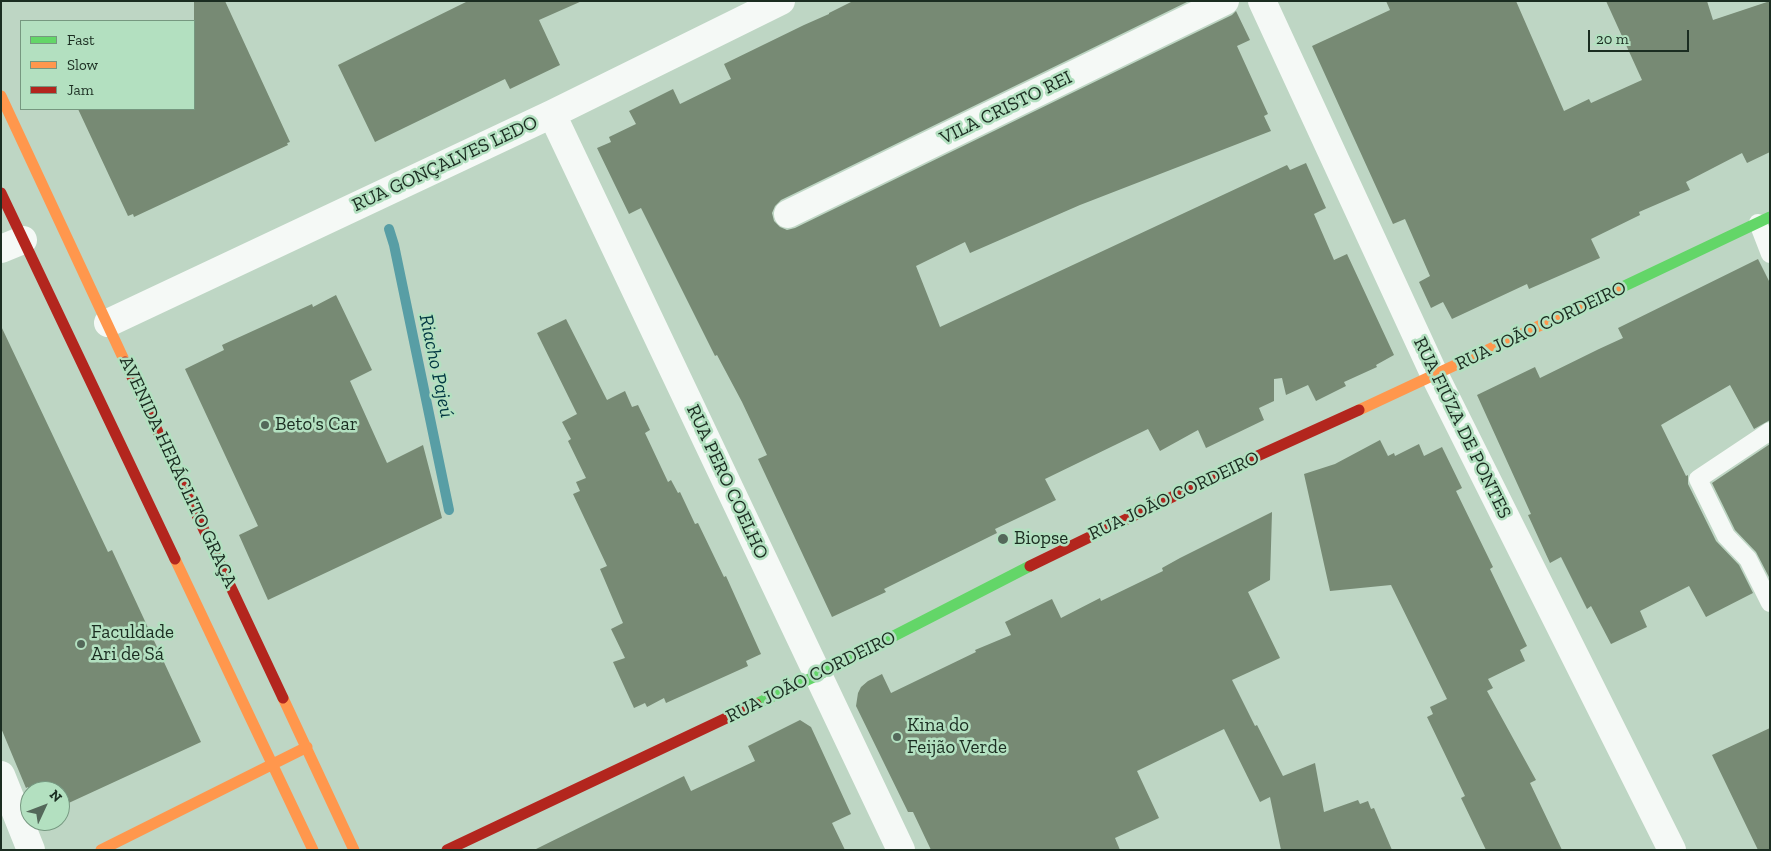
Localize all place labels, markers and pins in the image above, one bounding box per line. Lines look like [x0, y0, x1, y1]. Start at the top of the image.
place label: Beto's Car [275, 414, 358, 436]
marker: Beto's Car [259, 419, 271, 431]
place label: Biopse [1014, 528, 1068, 550]
marker: Biopse [996, 532, 1010, 546]
place label: Faculdade Ari de Sá [91, 622, 174, 666]
marker: Faculdade Ari de Sá [75, 638, 87, 650]
place label: Kina do Feijão Verde [907, 715, 1007, 759]
marker: Kina do Feijão Verde [891, 731, 903, 743]

